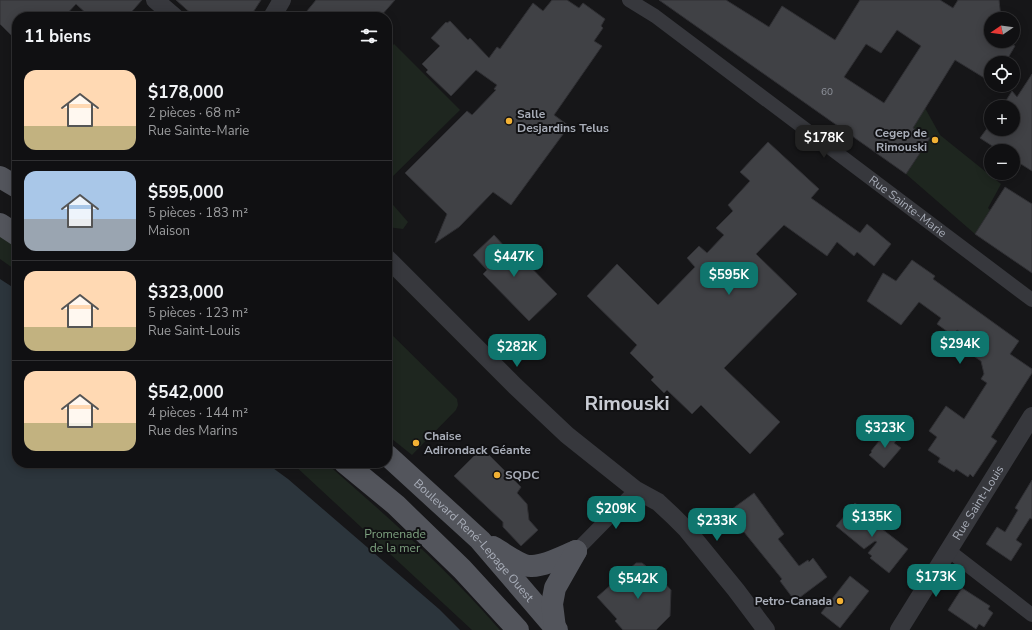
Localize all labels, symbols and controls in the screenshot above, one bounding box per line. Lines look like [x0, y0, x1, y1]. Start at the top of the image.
north arrow [984, 12, 1020, 48]
map controls [984, 12, 1020, 180]
text: 11 biens [24, 25, 91, 48]
icon: filters [358, 25, 380, 47]
button: locate [984, 56, 1020, 92]
text: $178,000 [148, 81, 224, 104]
house number: 60 [821, 85, 833, 99]
icon: home [56, 86, 104, 134]
button: + [984, 100, 1020, 136]
text: 2 pièces · 68 m² [148, 104, 240, 122]
place label: Salle Desjardins Telus [517, 106, 609, 136]
marker: Salle Desjardins Telus [504, 116, 514, 126]
text: Rue Sainte-Marie [148, 122, 249, 140]
pin: $178K [796, 125, 852, 159]
place label: Cegep de Rimouski [875, 125, 927, 155]
text: $178K [804, 129, 844, 147]
marker: Cegep de Rimouski [930, 135, 940, 145]
button: − [984, 144, 1020, 180]
street label: Rue Sainte-Marie [866, 172, 950, 241]
text: $595,000 [148, 181, 224, 204]
icon: home [56, 187, 104, 235]
text: 5 pièces · 183 m² [148, 204, 248, 222]
text: Maison [148, 222, 190, 240]
pin: $447K [486, 244, 542, 278]
text: $447K [494, 248, 534, 266]
pin: $595K [701, 262, 757, 296]
text: $595K [709, 266, 749, 284]
text: $323,000 [148, 281, 224, 304]
icon: home [56, 287, 104, 335]
text: 5 pièces · 123 m² [148, 304, 248, 322]
text: Rue Saint-Louis [148, 322, 240, 340]
pin: $294K [932, 331, 988, 365]
pin: $282K [489, 334, 545, 368]
text: $294K [940, 335, 980, 353]
text: $282K [497, 338, 537, 356]
text: $542,000 [148, 381, 224, 404]
icon: home [56, 387, 104, 435]
district label: Rimouski [584, 390, 670, 417]
text: 4 pièces · 144 m² [148, 404, 248, 422]
pin: $323K [857, 415, 913, 449]
text: $323K [865, 419, 905, 437]
text: Rue des Marins [148, 422, 238, 440]
place label: Chaise Adirondack Géante [424, 428, 531, 458]
marker: Chaise Adirondack Géante [411, 438, 421, 448]
street label: Rue Saint-Louis [949, 462, 1008, 543]
place label: SQDC [505, 467, 539, 483]
marker: SQDC [492, 470, 502, 480]
street label: Boulevard René-Lepage Ouest [410, 475, 538, 606]
pin: $209K [588, 496, 644, 530]
text: $209K [596, 500, 636, 518]
pin: $135K [844, 504, 900, 538]
pin: $233K [689, 508, 745, 542]
text: $135K [852, 508, 892, 526]
text: $233K [697, 512, 737, 530]
park label: Promenade de la mer [364, 526, 426, 556]
pin: $173K [908, 564, 964, 598]
pin: $542K [610, 566, 666, 600]
text: $173K [916, 568, 956, 586]
text: $542K [618, 570, 658, 588]
place label: Petro-Canada [755, 593, 832, 609]
marker: Petro-Canada [835, 596, 845, 606]

